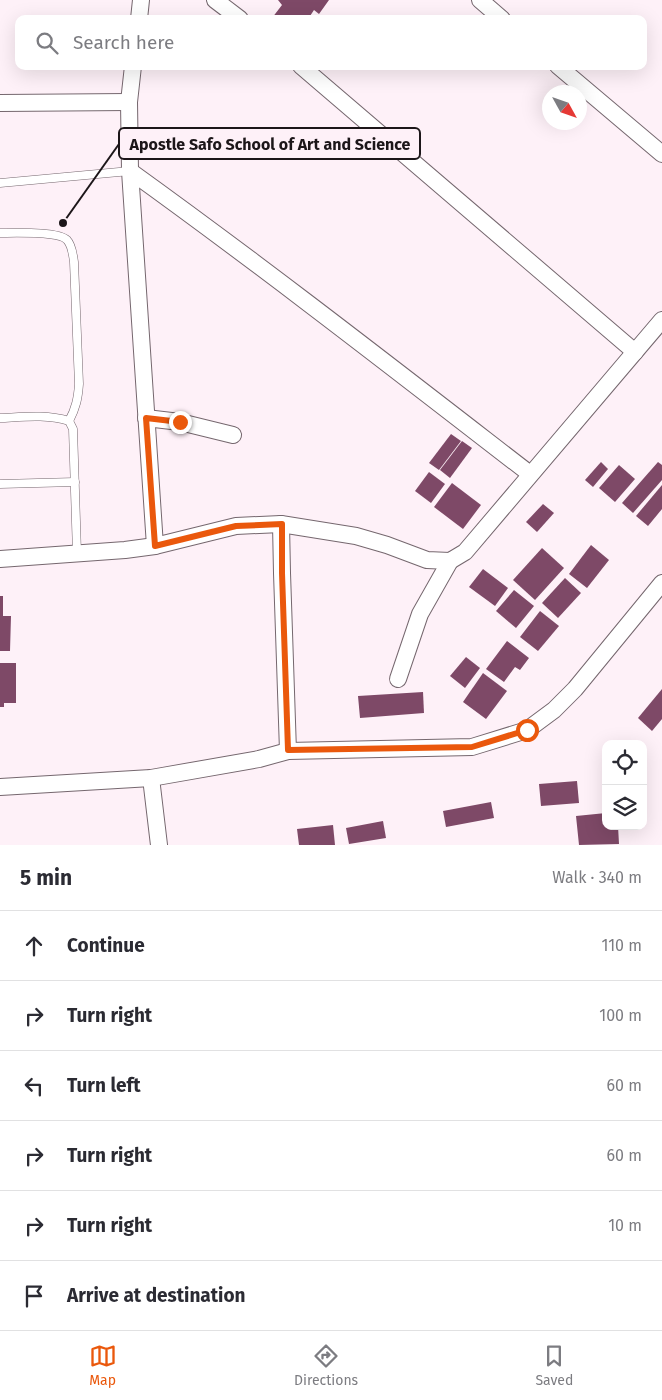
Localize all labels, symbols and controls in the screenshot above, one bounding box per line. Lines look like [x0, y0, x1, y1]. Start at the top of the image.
search box [15, 15, 647, 70]
icon: search [33, 29, 61, 57]
text: Search here [73, 31, 174, 54]
north arrow [542, 85, 587, 130]
callout: Apostle Safo School of Art and Science [119, 128, 420, 159]
text: Apostle Safo School of Art and Science [129, 135, 411, 154]
route end [169, 411, 192, 434]
route start [516, 719, 539, 742]
map controls [602, 740, 647, 830]
button: locate [602, 740, 647, 785]
button: layers [602, 785, 647, 830]
text: 5 min [20, 865, 72, 891]
text: Walk · 340 m [552, 868, 642, 887]
icon: ahead [20, 932, 48, 960]
text: Continue [67, 934, 145, 957]
text: 110 m [601, 936, 642, 955]
icon: right [20, 1002, 48, 1030]
text: Turn right [67, 1004, 152, 1027]
text: 100 m [599, 1006, 642, 1025]
icon: left [20, 1072, 48, 1100]
text: Turn left [67, 1074, 141, 1097]
text: 60 m [607, 1076, 642, 1095]
icon: right [20, 1142, 48, 1170]
text: Turn right [67, 1144, 152, 1167]
text: 60 m [607, 1146, 642, 1165]
icon: right [20, 1212, 48, 1240]
text: Turn right [67, 1214, 152, 1237]
text: 10 m [608, 1216, 642, 1235]
icon: arrive [20, 1282, 48, 1310]
text: Arrive at destination [67, 1284, 246, 1307]
tab: Map [89, 1342, 117, 1389]
tab: Directions [294, 1342, 358, 1389]
tab: Saved [535, 1342, 573, 1389]

